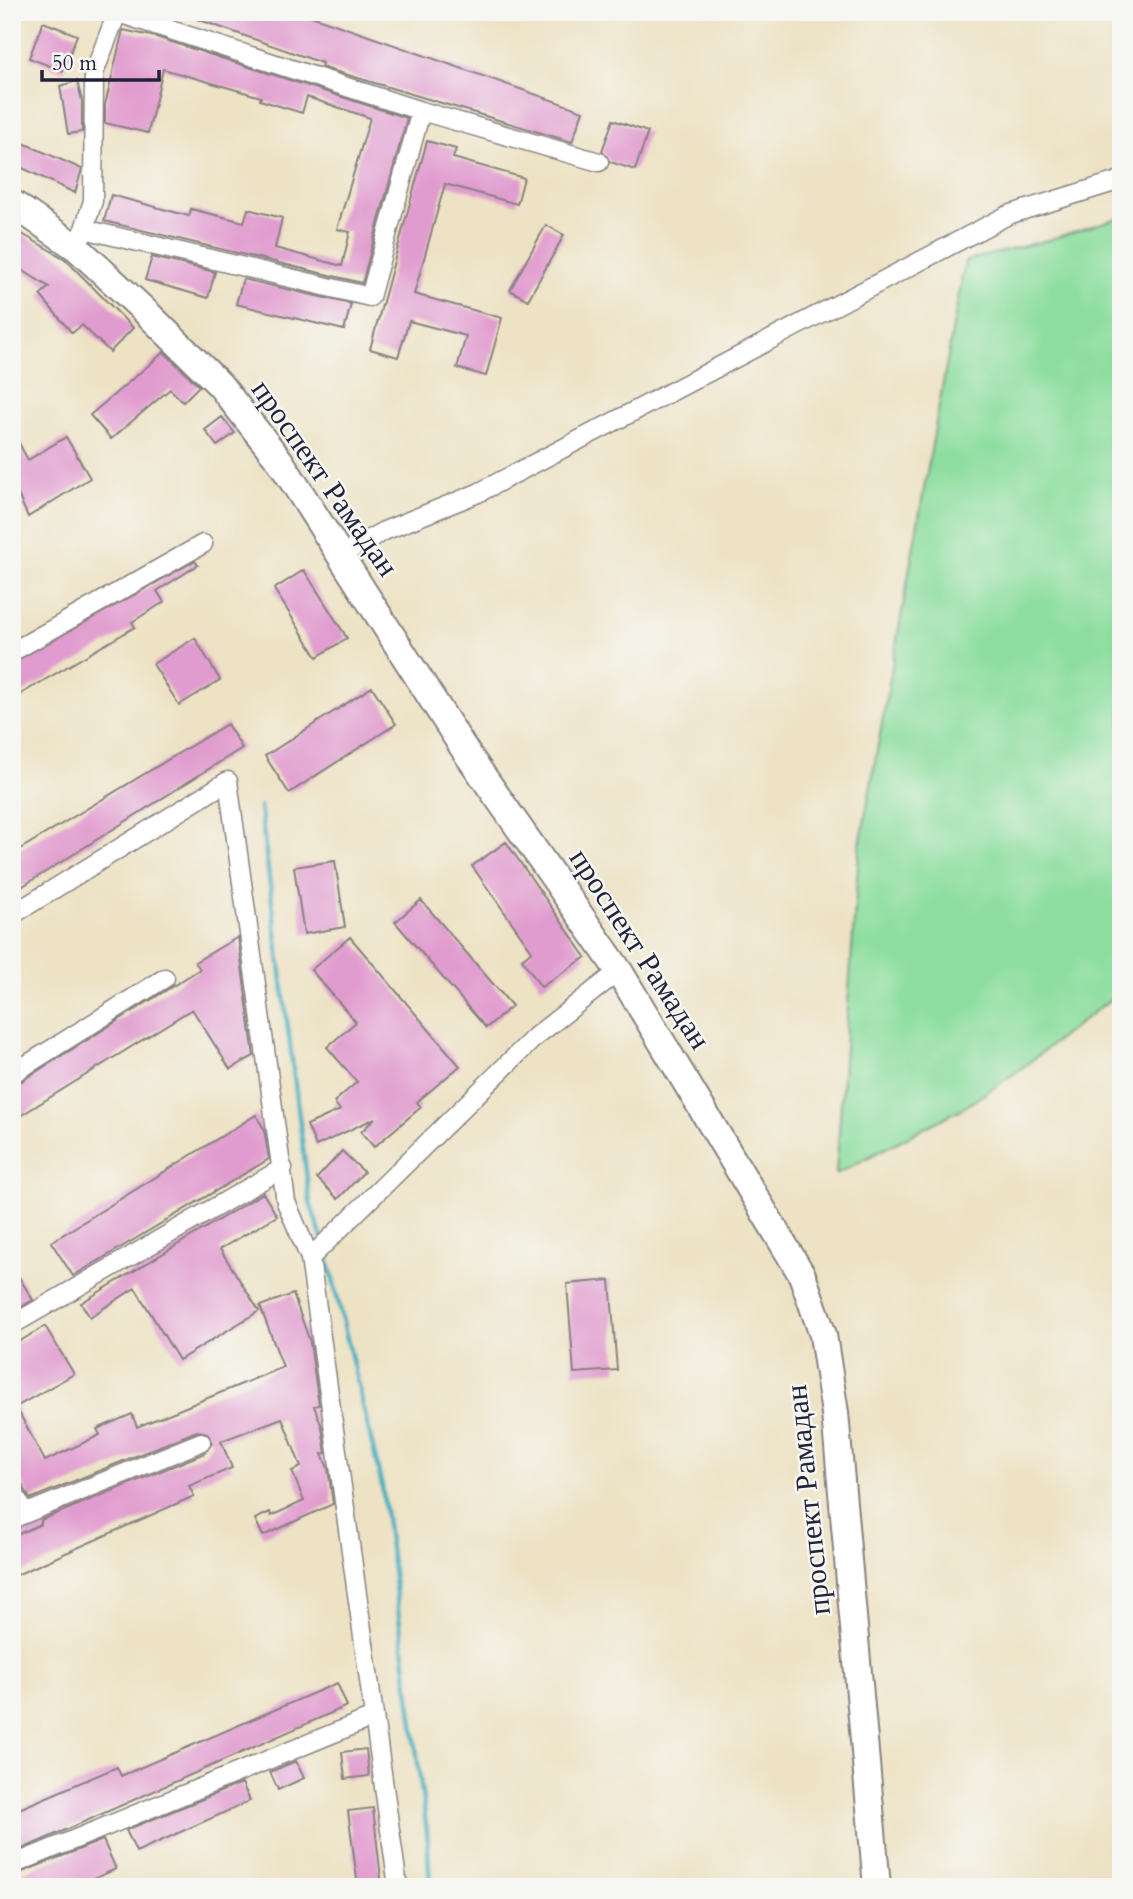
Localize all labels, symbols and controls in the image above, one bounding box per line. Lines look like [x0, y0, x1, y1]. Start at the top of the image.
scale bar [42, 38, 159, 82]
text: 50 m [52, 49, 97, 78]
street label: проспект Рамадан [241, 372, 408, 585]
street label: проспект Рамадан [559, 841, 720, 1058]
street label: проспект Рамадан [776, 1383, 841, 1617]

